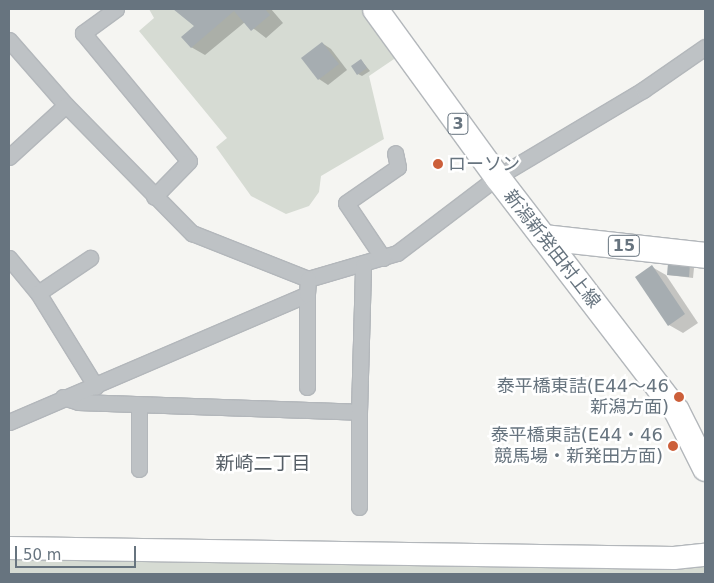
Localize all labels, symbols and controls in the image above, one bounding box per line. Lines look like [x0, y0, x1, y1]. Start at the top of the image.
road number: 3 [447, 110, 469, 138]
place label: ローソン [448, 153, 520, 175]
marker: ローソン [432, 158, 444, 170]
street label: 新潟新発田村上線 [499, 186, 605, 312]
road number: 15 [608, 232, 640, 260]
place label: 泰平橋東詰(E44～46 新潟方面) [497, 376, 669, 418]
marker: 泰平橋東詰(E44～46 新潟方面) [673, 391, 685, 403]
place label: 泰平橋東詰(E44・46 競馬場・新発田方面) [491, 425, 663, 468]
marker: 泰平橋東詰(E44・46 競馬場・新発田方面) [667, 440, 679, 452]
district label: 新崎二丁目 [216, 453, 310, 475]
scale bar [18, 536, 139, 568]
text: 50 m [23, 546, 61, 564]

